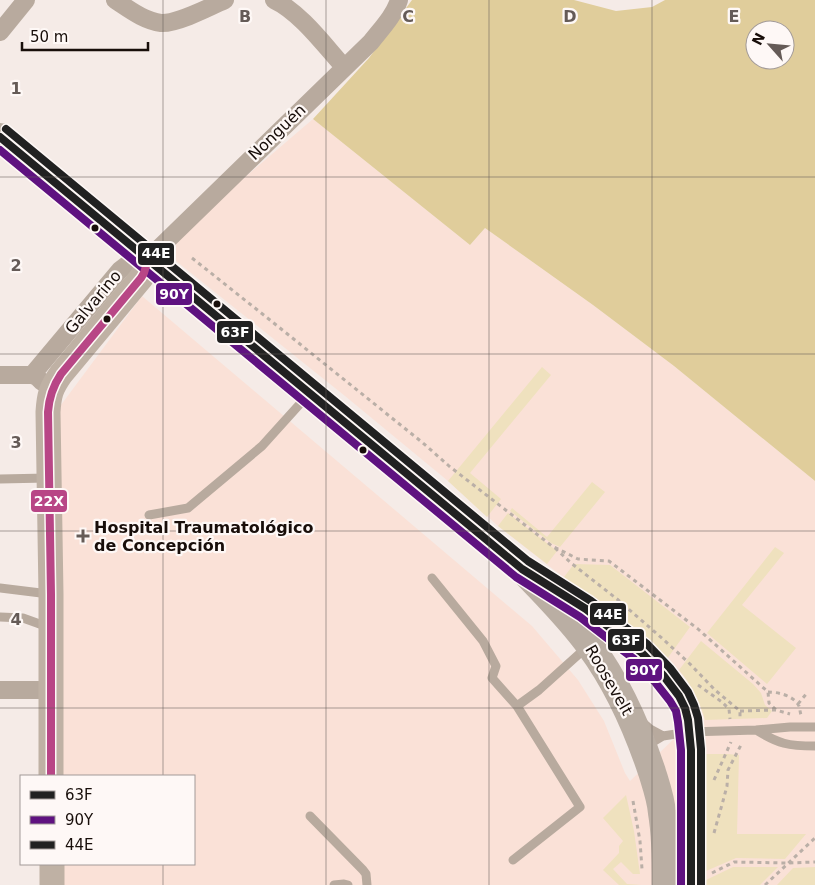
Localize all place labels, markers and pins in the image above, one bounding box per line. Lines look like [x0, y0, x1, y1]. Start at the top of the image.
unlabelled marker [90, 223, 100, 233]
unlabelled marker [212, 299, 222, 309]
unlabelled marker [102, 314, 112, 324]
unlabelled marker [358, 445, 368, 455]
place label: Hospital Traumatológico de Concepción [94, 518, 314, 555]
marker: Hospital Traumatológico de Concepción [76, 529, 90, 543]

